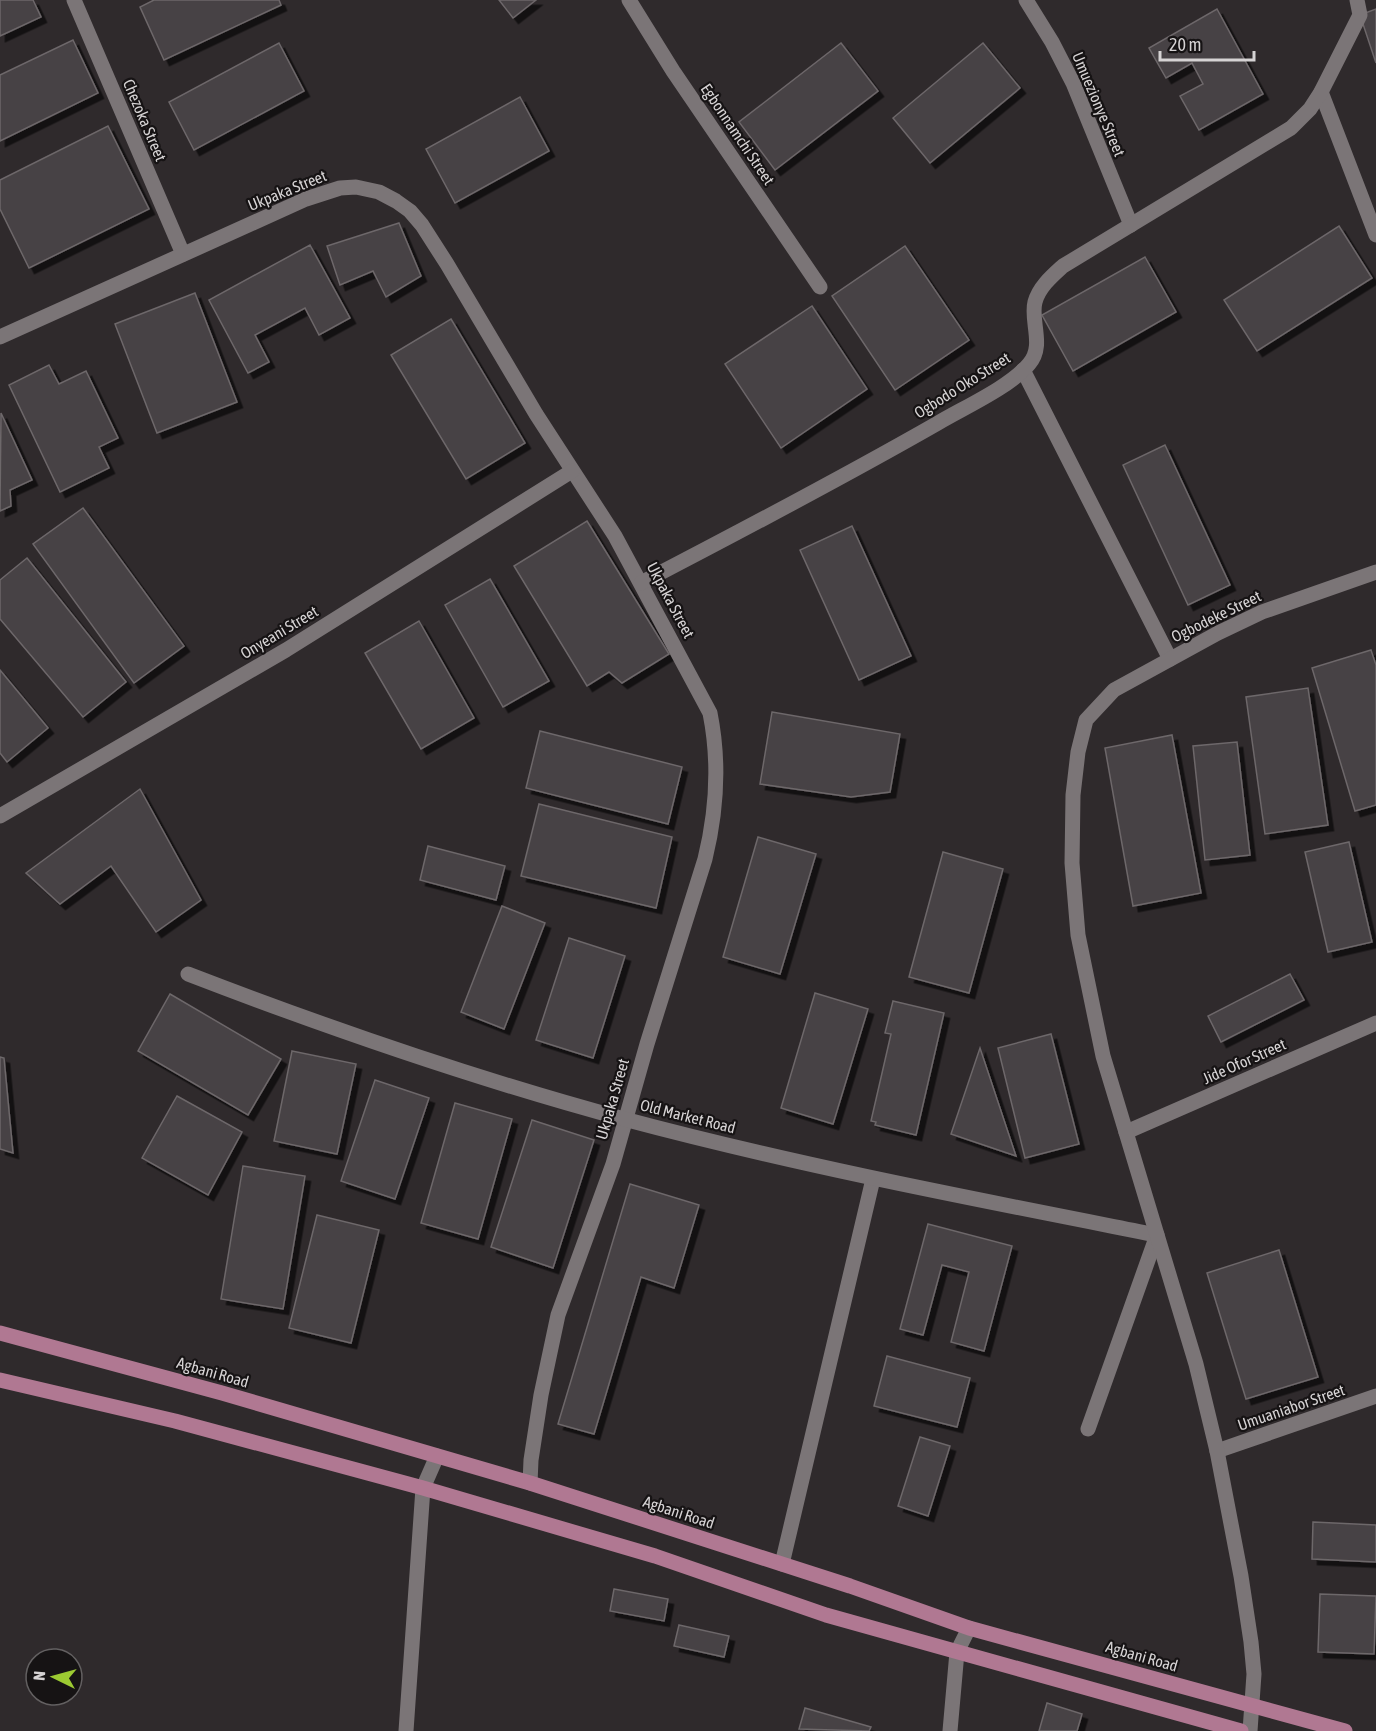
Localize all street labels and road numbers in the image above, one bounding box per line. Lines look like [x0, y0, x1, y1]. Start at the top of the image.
street label: Umuezionye Street [1068, 49, 1129, 160]
street label: Chezoka Street [120, 76, 170, 164]
street label: Egbonnamchi Street [697, 80, 779, 189]
street label: Ukpaka Street [245, 166, 330, 215]
street label: Ogbodo Oko Street [911, 348, 1014, 422]
street label: Ukpaka Street [643, 559, 699, 642]
street label: Ogbodeke Street [1168, 586, 1265, 646]
street label: Onyeani Street [237, 602, 322, 663]
street label: Jide Ofor Street [1200, 1034, 1289, 1087]
street label: Ukpaka Street [592, 1056, 633, 1142]
street label: Old Market Road [639, 1095, 737, 1137]
street label: Agbani Road [175, 1353, 251, 1392]
street label: Umuaniabor Street [1235, 1380, 1347, 1434]
street label: Agbani Road [641, 1492, 717, 1533]
street label: Agbani Road [1104, 1637, 1180, 1676]

